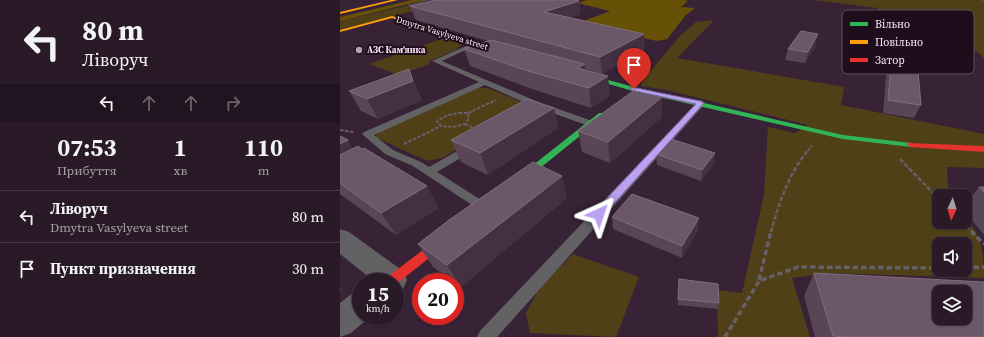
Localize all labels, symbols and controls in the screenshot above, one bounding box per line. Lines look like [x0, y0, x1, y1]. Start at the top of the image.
legend [842, 10, 974, 74]
text: 80 m [82, 11, 144, 49]
street label: Dmytra Vasylyeva street [395, 13, 489, 53]
icon: left [16, 16, 68, 68]
text: Вільно [875, 17, 910, 32]
text: Повільно [875, 35, 923, 50]
place label: АЗС Кам'янка [367, 44, 426, 56]
marker: АЗС Кам'янка [354, 45, 364, 55]
text: Ліворуч [82, 47, 149, 72]
pin [617, 48, 651, 89]
text: Затор [875, 53, 905, 68]
icon: arrive [623, 54, 645, 76]
icon: left [96, 92, 118, 114]
icon: ahead [138, 92, 160, 114]
icon: ahead [180, 92, 202, 114]
icon: right [222, 92, 244, 114]
text: 07:53 [57, 131, 116, 164]
text: 1 [174, 131, 187, 164]
text: 110 [244, 131, 283, 164]
text: Прибуття [57, 162, 117, 179]
text: хв [174, 162, 187, 179]
text: m [258, 162, 269, 179]
north arrow [932, 189, 972, 229]
map controls [932, 189, 972, 325]
position arrow [578, 193, 620, 235]
text: Ліворуч [50, 198, 108, 219]
icon: left [16, 206, 38, 228]
text: 80 m [292, 206, 324, 227]
text: Dmytra Vasylyeva street [50, 219, 188, 236]
button: sound [932, 237, 972, 277]
icon: arrive [16, 258, 38, 280]
text: Пункт призначення [50, 258, 196, 279]
text: 30 m [292, 258, 324, 279]
speed limit sign: 20 [412, 273, 464, 325]
text: 15 [367, 280, 389, 308]
button: layers [932, 285, 972, 325]
text: km/h [366, 302, 390, 315]

